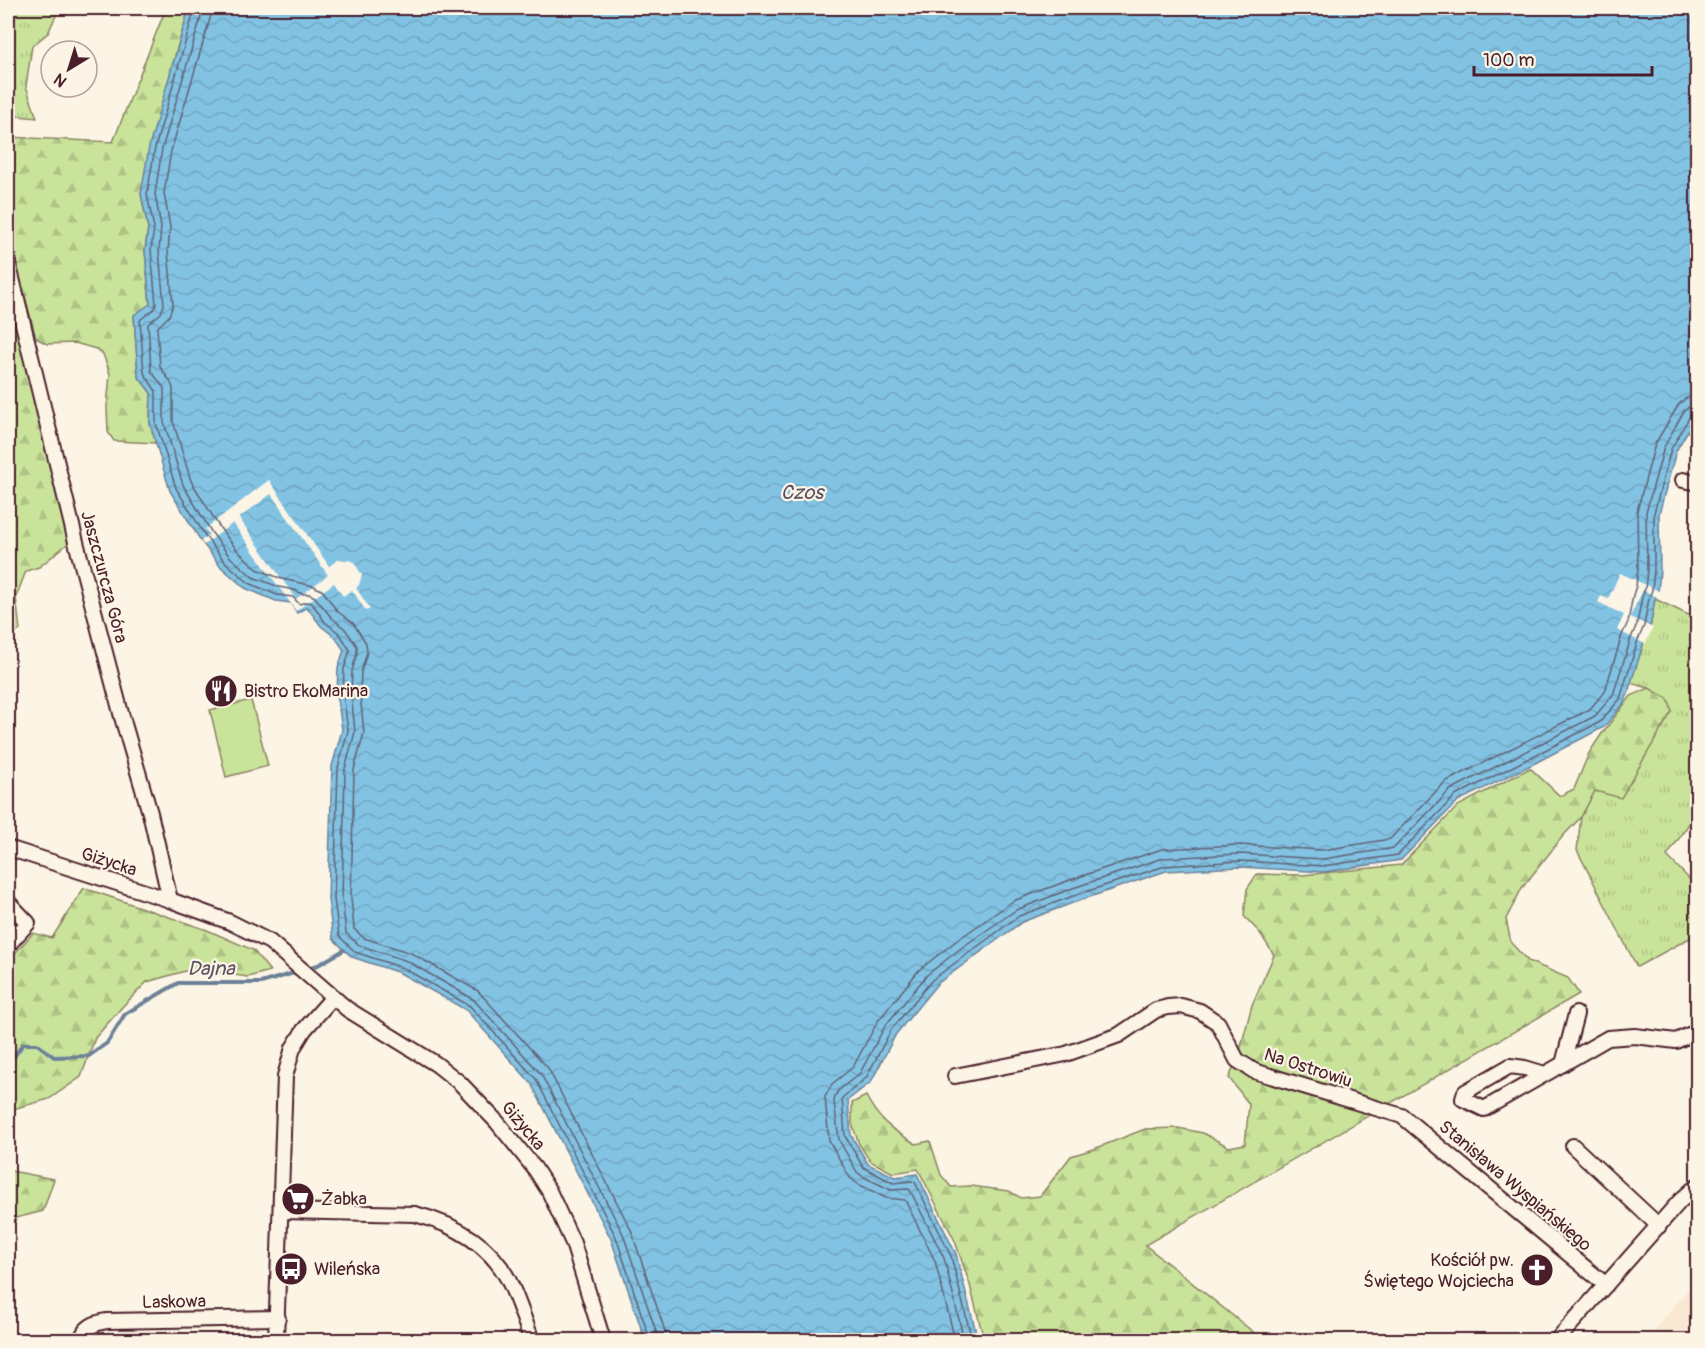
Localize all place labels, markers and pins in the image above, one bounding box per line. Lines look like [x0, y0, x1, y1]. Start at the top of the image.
restaurant icon: Bistro EkoMarina [203, 673, 239, 709]
place label: Bistro EkoMarina [244, 680, 368, 703]
supermarket icon: Żabka [280, 1181, 316, 1217]
place label: Żabka [321, 1188, 367, 1211]
place label: Kościół pw. Świętego Wojciecha [1363, 1249, 1514, 1293]
bus stop icon: Wileńska [273, 1251, 309, 1287]
church icon: Kościół pw. Świętego Wojciecha [1519, 1252, 1555, 1288]
place label: Wileńska [314, 1258, 380, 1281]

